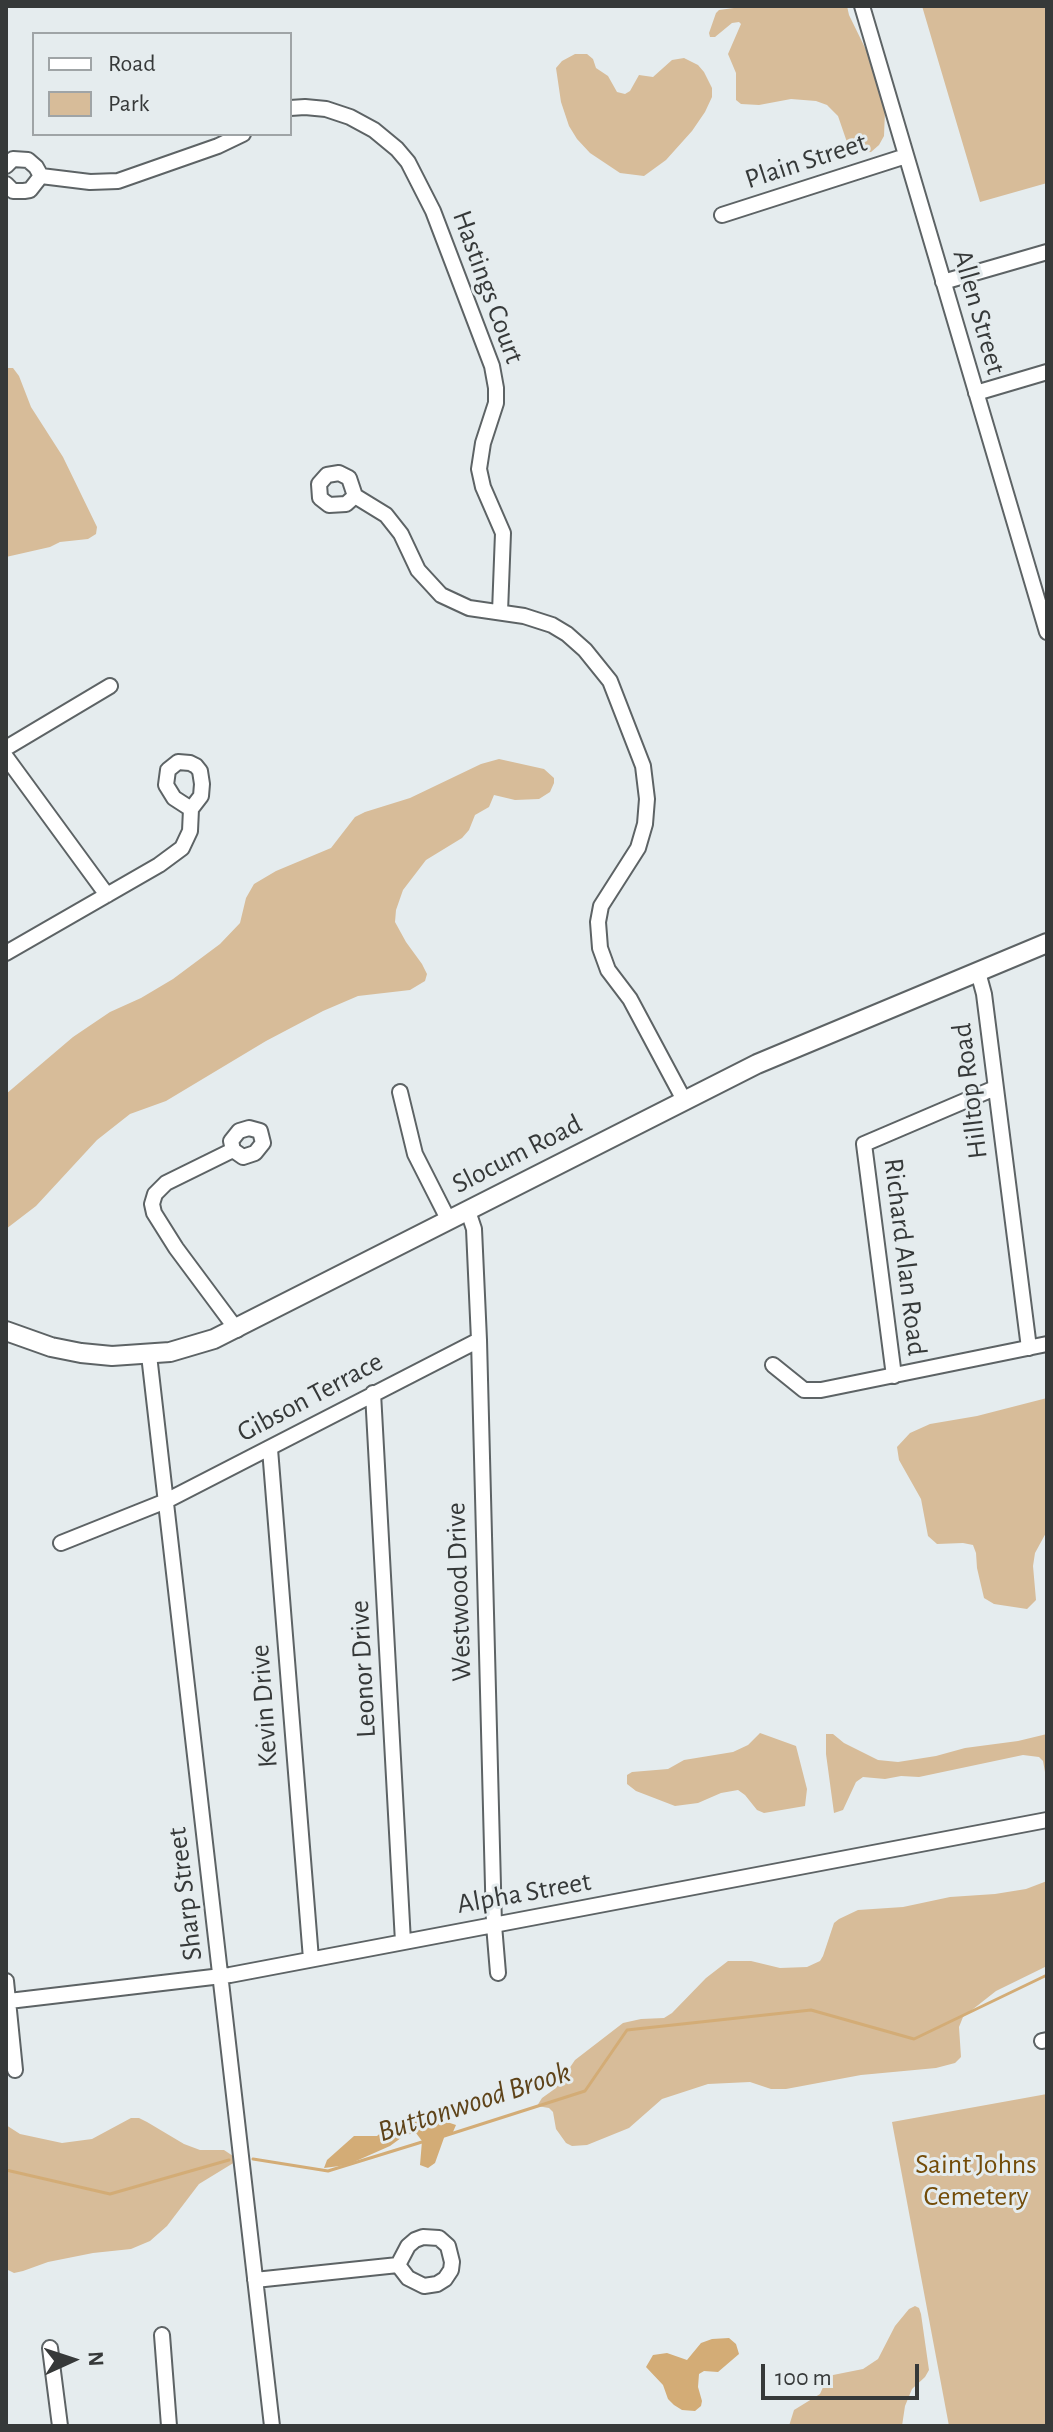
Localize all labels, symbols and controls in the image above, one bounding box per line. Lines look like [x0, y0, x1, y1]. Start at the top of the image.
legend [32, 32, 292, 136]
text: Road [108, 52, 156, 76]
text: Park [108, 92, 149, 116]
street label: Plain Street [741, 126, 871, 196]
street label: Hastings Court [445, 206, 531, 368]
street label: Allen Street [945, 246, 1013, 378]
street label: Hilltop Road [945, 1021, 995, 1161]
street label: Slocum Road [447, 1107, 587, 1201]
street label: Richard Alan Road [876, 1156, 934, 1358]
street label: Gibson Terrace [231, 1345, 389, 1449]
street label: Westwood Drive [439, 1502, 479, 1682]
street label: Leonor Drive [343, 1599, 383, 1739]
street label: Kevin Drive [243, 1643, 285, 1769]
street label: Sharp Street [160, 1825, 210, 1963]
street label: Alpha Street [454, 1865, 594, 1921]
water label: Buttonwood Brook [373, 2054, 575, 2150]
park label: Saint Johns Cemetery [915, 2148, 1037, 2214]
north arrow [32, 2320, 112, 2400]
scale bar [765, 2348, 923, 2398]
text: N [85, 2351, 107, 2367]
text: 100 m [775, 2366, 832, 2390]

